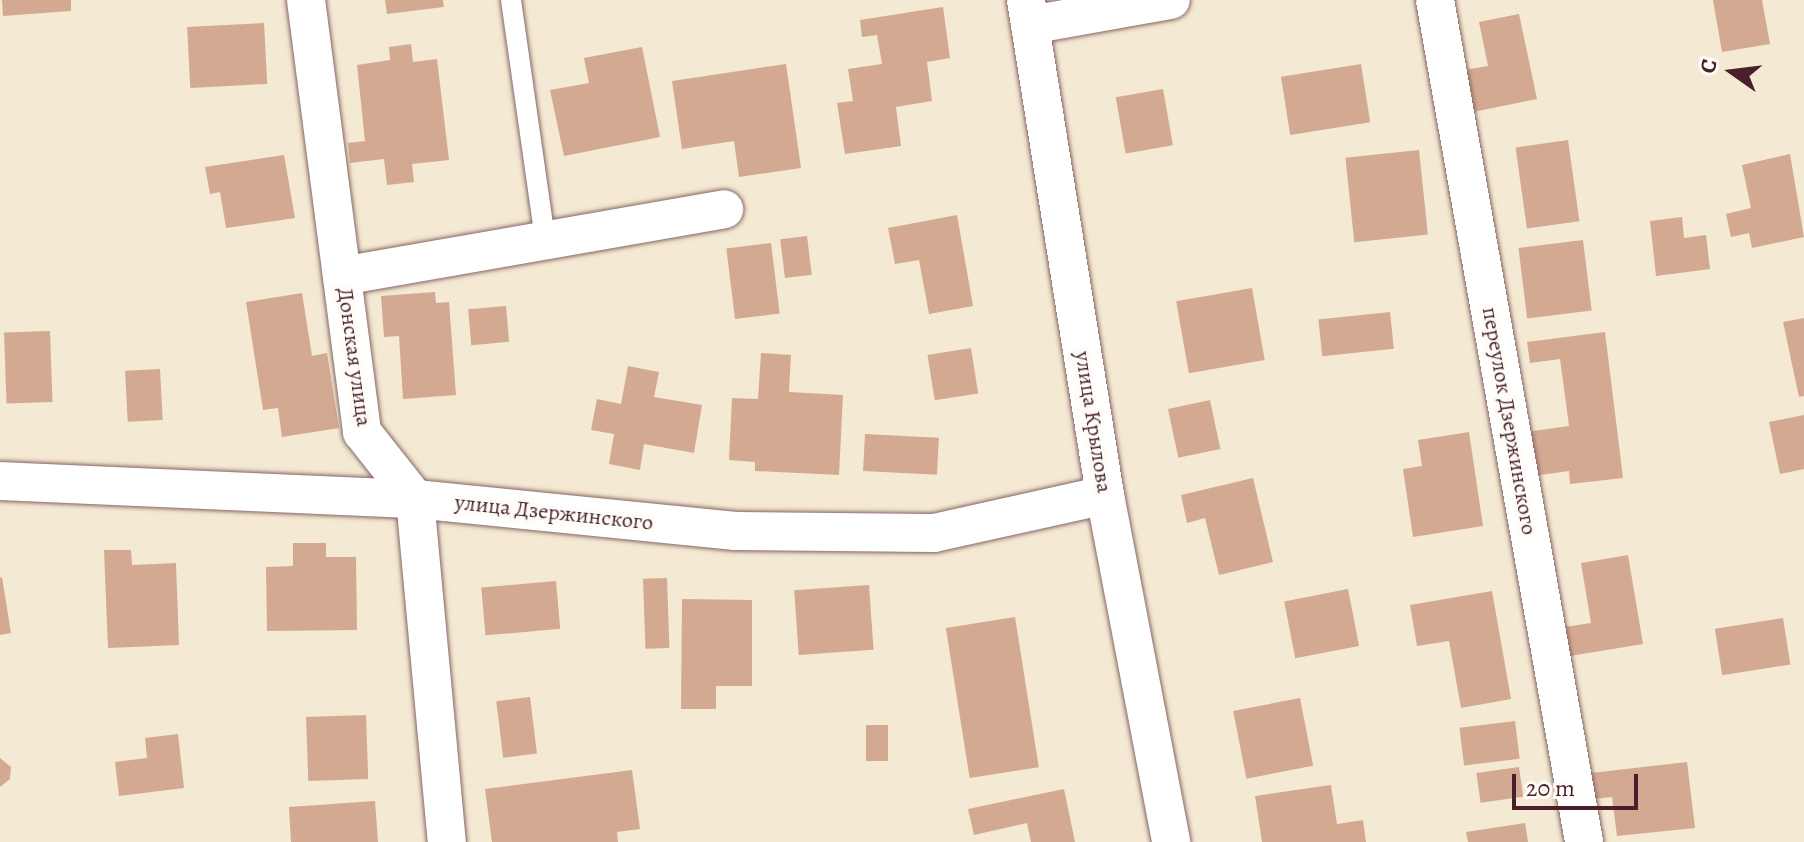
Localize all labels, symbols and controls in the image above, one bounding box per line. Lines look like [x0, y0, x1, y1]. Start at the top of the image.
north arrow [1692, 32, 1772, 112]
text: С [1693, 56, 1725, 76]
street label: Донская улица [331, 286, 377, 428]
street label: переулок Дзержинского [1476, 305, 1542, 537]
street label: улица Крылова [1069, 349, 1117, 495]
street label: улица Дзержинского [453, 489, 655, 537]
scale bar [1516, 758, 1642, 808]
text: 20 m [1526, 772, 1575, 804]

